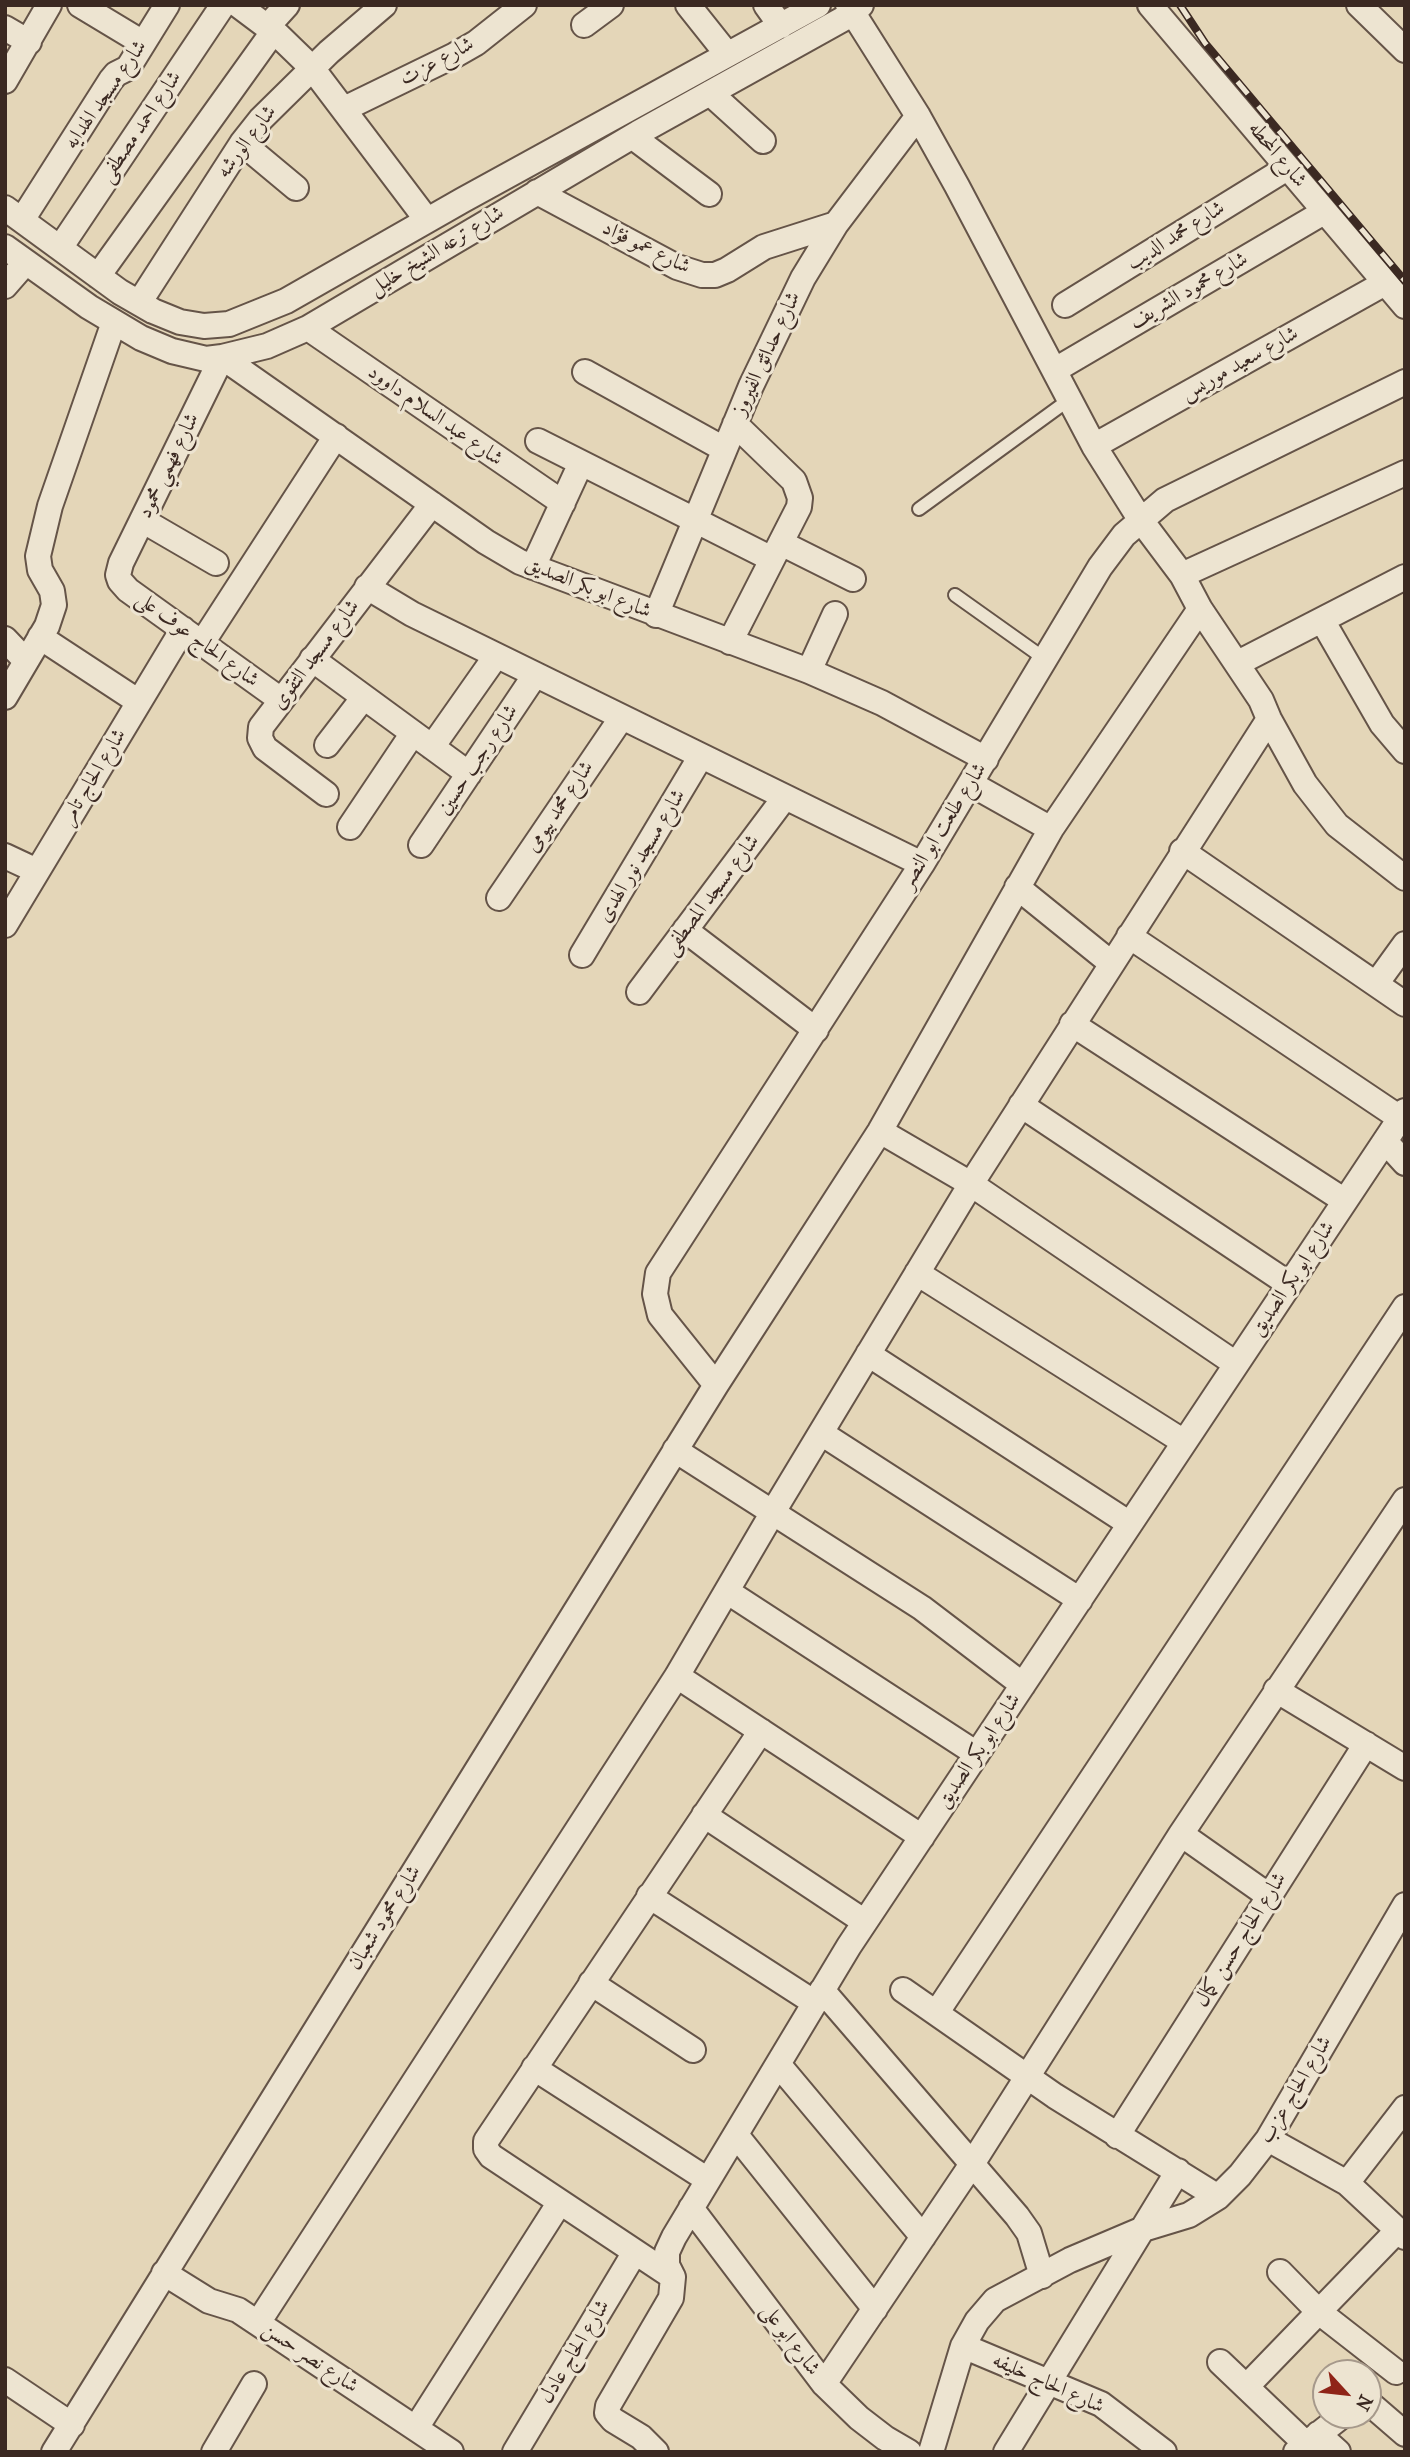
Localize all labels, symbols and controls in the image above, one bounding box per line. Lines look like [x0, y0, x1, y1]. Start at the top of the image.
street label: شارع عزت [396, 32, 478, 92]
street label: شارع مسجد الهدايه [59, 36, 153, 154]
street label: شارع احمد مصطفى [94, 66, 188, 188]
street label: شارع الورشه [211, 101, 283, 183]
street label: شارع المحطه [1242, 117, 1312, 193]
street label: شارع محمد الديب [1122, 196, 1230, 276]
street label: شارع ترعه الشيخ خليل [365, 201, 509, 301]
street label: شارع عمو فؤاد [598, 216, 694, 280]
street label: شارع محمود الشريف [1125, 247, 1253, 335]
street label: شارع حدائق الفيروز [727, 288, 807, 420]
street label: شارع سعيد موريس [1177, 321, 1303, 407]
street label: شارع عبد السلام داوود [362, 360, 508, 472]
street label: شارع فهمي محمود [133, 409, 205, 523]
street label: شارع ابو بكر الصديق [521, 551, 655, 625]
street label: شارع الحاج عوف على [130, 587, 264, 693]
street label: شارع مسجد التقوى [266, 595, 366, 715]
street label: شارع رجب حسين [432, 700, 524, 820]
street label: شارع الحاج تامر [55, 724, 133, 830]
street label: شارع محمد بيومى [520, 757, 600, 857]
street label: شارع طلعت ابو النصر [895, 758, 993, 894]
street label: شارع مسجد نور الهدى [592, 785, 692, 927]
street label: شارع مسجد المصطفى [659, 830, 765, 960]
street label: شارع ابو بكر الصديق [1245, 1217, 1341, 1341]
street label: شارع ابو بكر الصديق [931, 1689, 1027, 1813]
street label: شارع محمود شعبان [343, 1861, 427, 1975]
street label: شارع الحاج حسن كمال [1189, 1868, 1293, 2012]
street label: شارع الحاج عزب [1254, 2032, 1338, 2148]
street label: شارع الحاج عادل [534, 2295, 616, 2409]
street label: شارع ابو على [755, 2299, 825, 2381]
street label: شارع نصر حسن [257, 2317, 363, 2399]
street label: شارع الحاج خليفه [988, 2348, 1108, 2420]
north arrow [1312, 2359, 1382, 2429]
text: N [1351, 2391, 1377, 2414]

